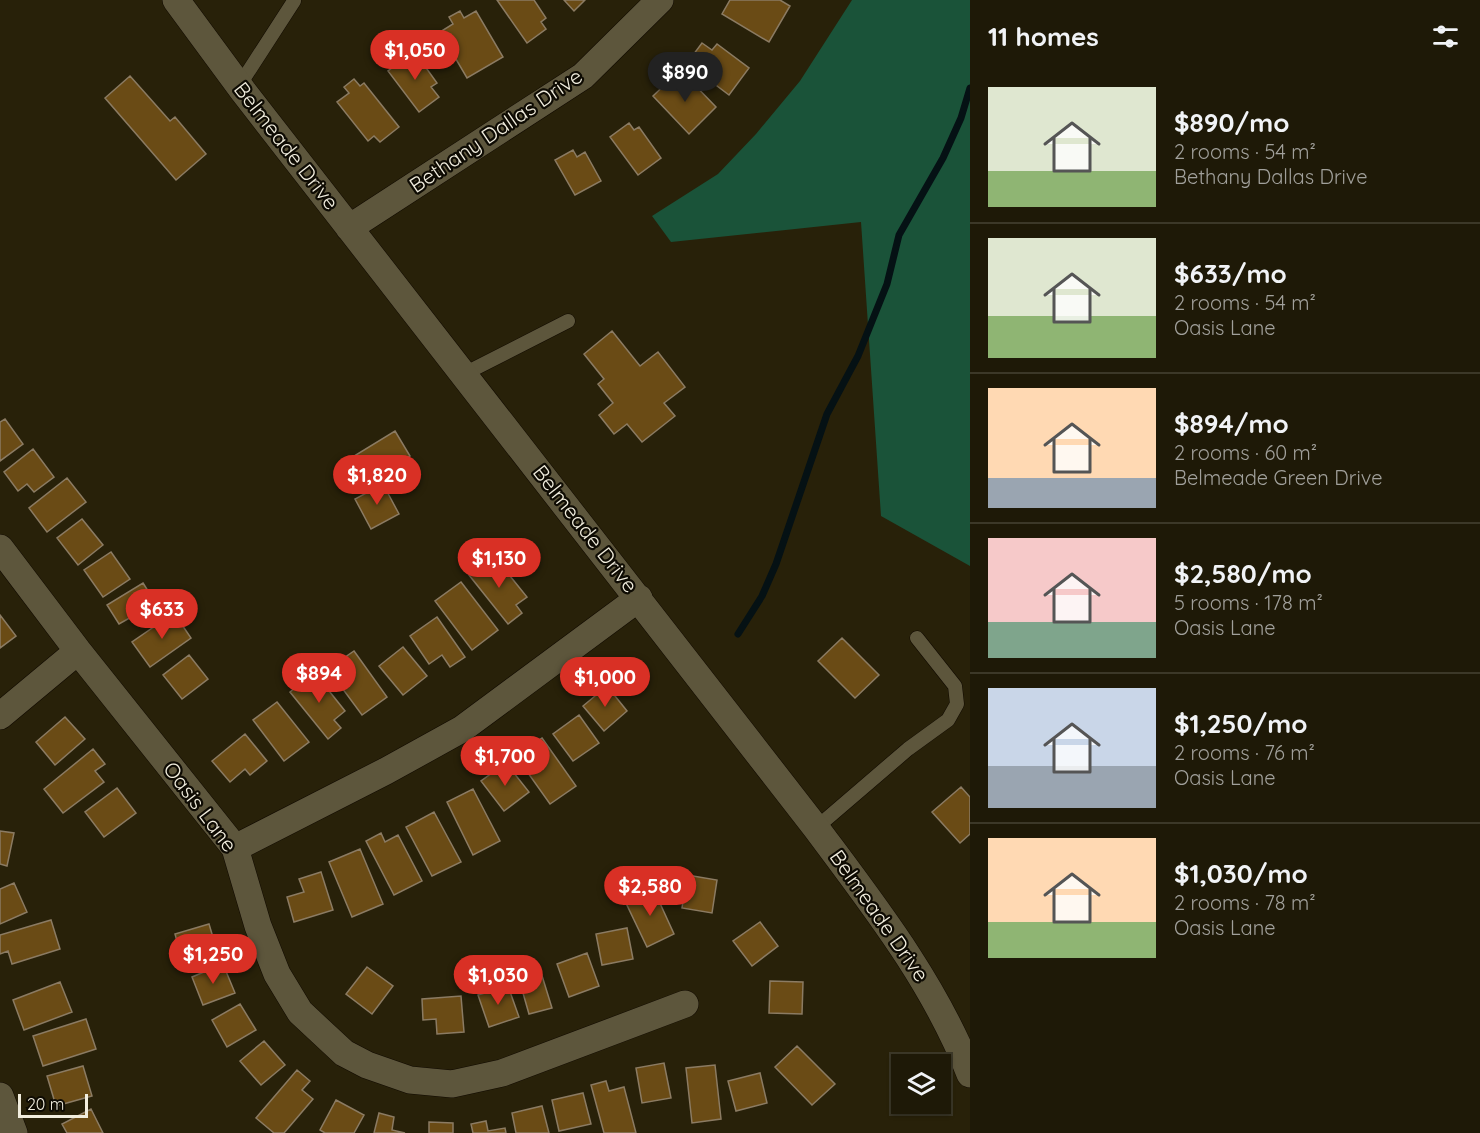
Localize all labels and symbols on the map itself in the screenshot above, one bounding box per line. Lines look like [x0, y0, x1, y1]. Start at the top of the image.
pin: $1,050 [366, 30, 464, 81]
pin: $890 [649, 52, 721, 103]
street label: Bethany Dallas Drive [404, 63, 587, 198]
street label: Belmeade Drive [229, 76, 345, 214]
pin: $1,820 [328, 455, 426, 506]
street label: Belmeade Drive [528, 459, 644, 597]
pin: $1,130 [450, 538, 548, 589]
pin: $633 [126, 589, 198, 640]
pin: $894 [283, 653, 355, 704]
pin: $1,000 [556, 657, 654, 708]
pin: $1,700 [456, 736, 554, 787]
street label: Oasis Lane [158, 756, 243, 857]
street label: Belmeade Drive [825, 844, 935, 986]
pin: $2,580 [601, 866, 699, 917]
pin: $1,250 [164, 934, 262, 985]
pin: $1,030 [449, 955, 547, 1006]
scale bar [18, 1091, 88, 1118]

